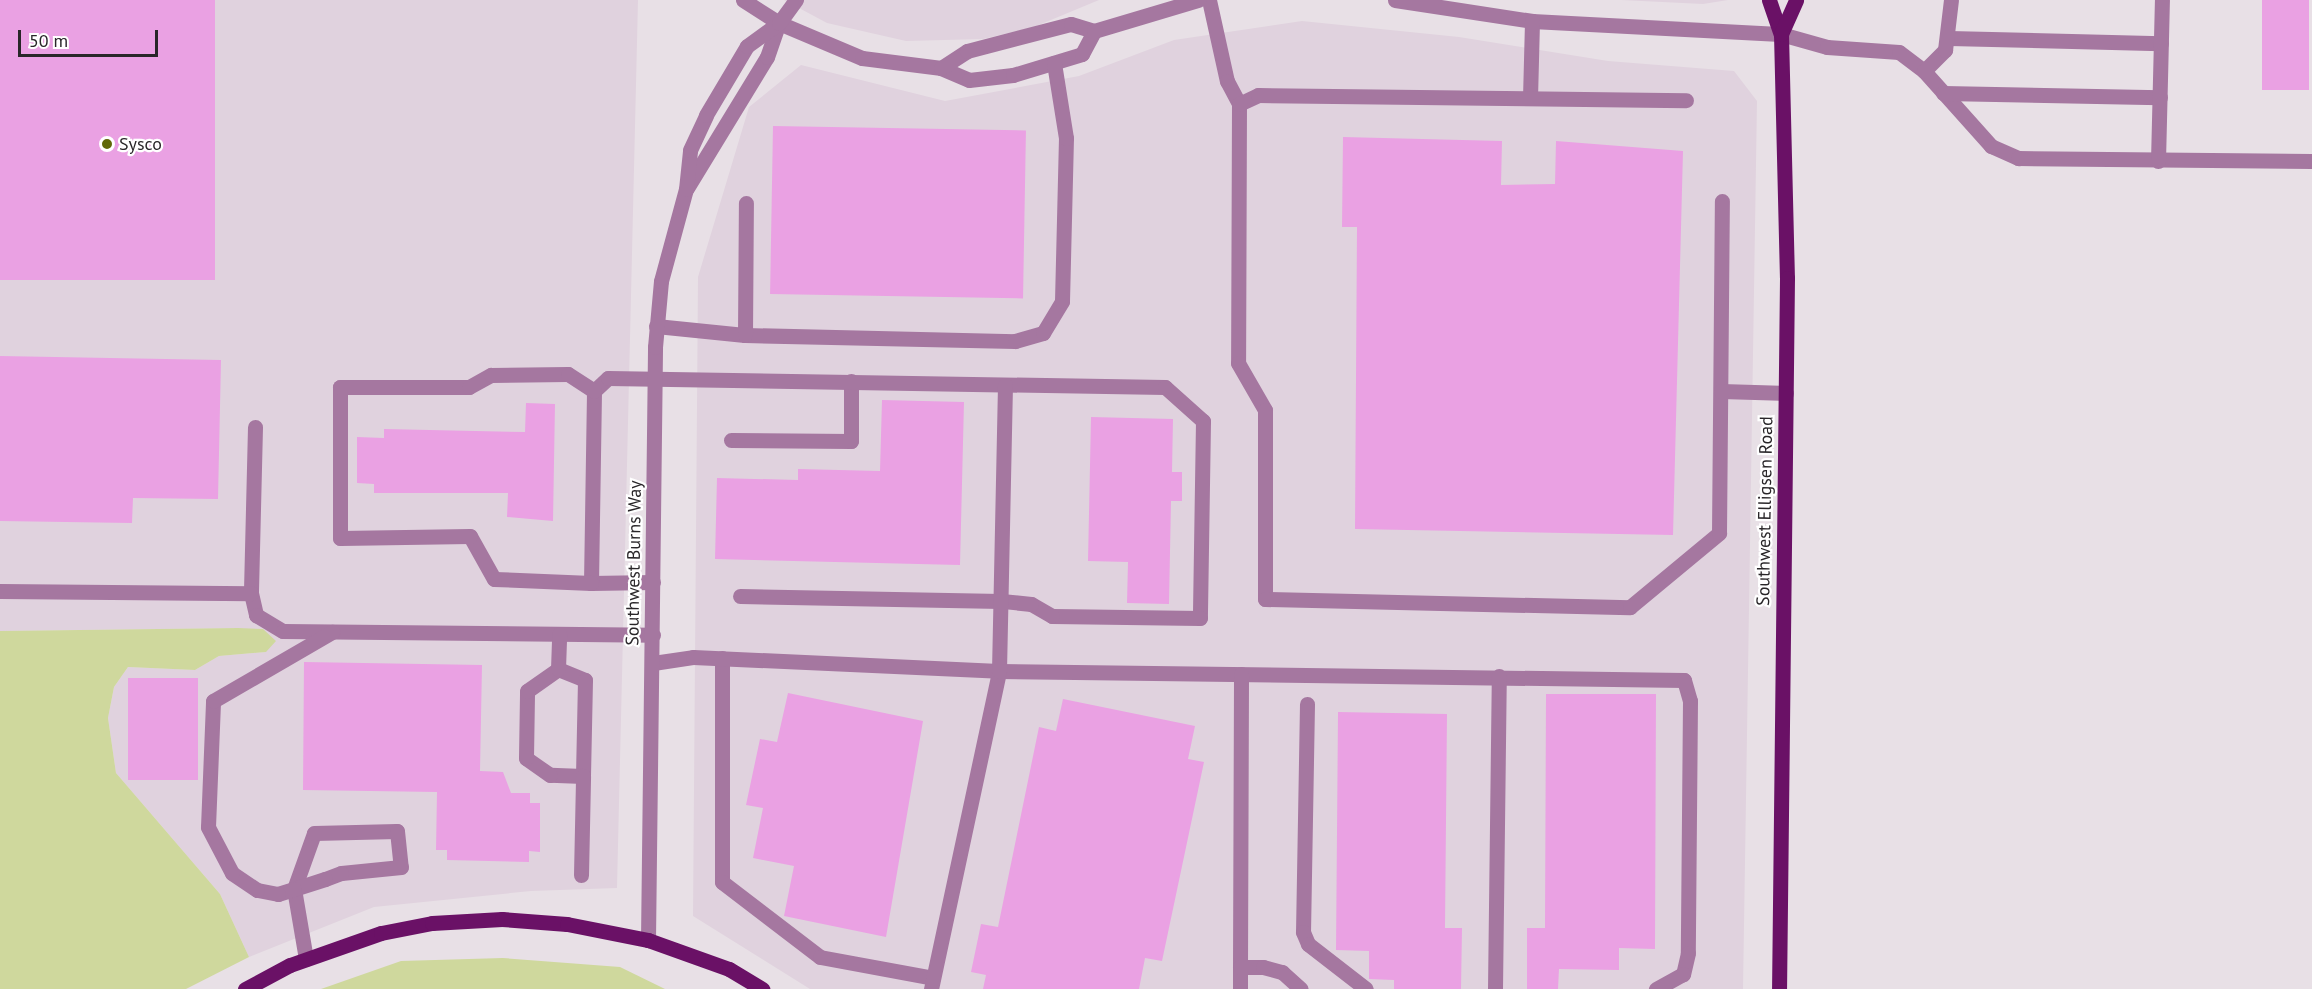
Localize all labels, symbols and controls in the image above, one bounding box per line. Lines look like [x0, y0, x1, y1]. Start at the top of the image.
scale bar [21, 18, 160, 56]
text: 50 m [29, 29, 68, 52]
place label: Sysco [119, 133, 162, 155]
marker: Sysco [100, 137, 114, 151]
street label: Southwest Elligsen Road [1753, 416, 1777, 606]
street label: Southwest Burns Way [622, 480, 646, 646]

